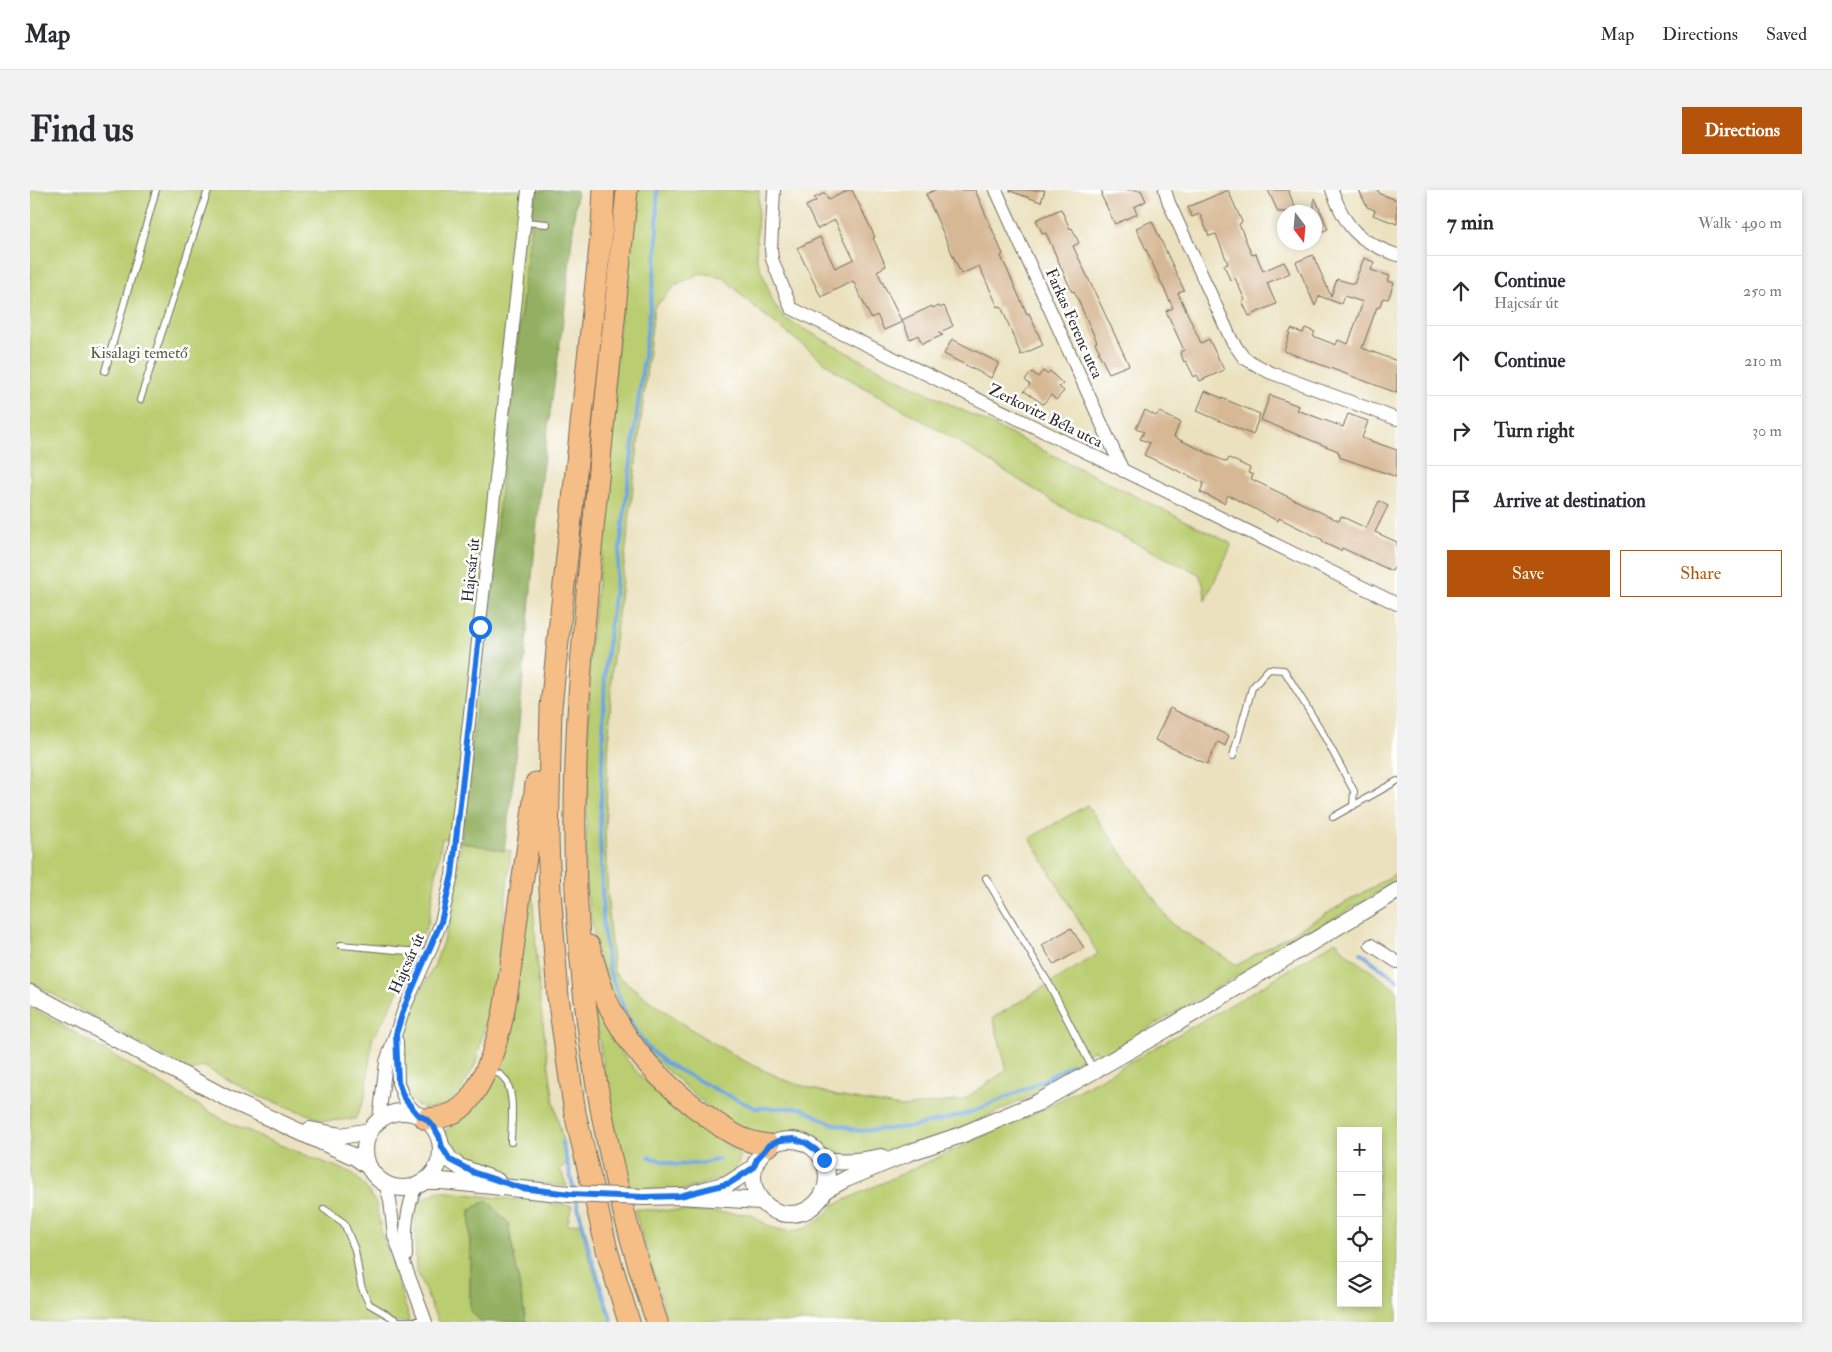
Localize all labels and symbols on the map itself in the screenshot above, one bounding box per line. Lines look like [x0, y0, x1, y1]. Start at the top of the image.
north arrow [1277, 205, 1322, 250]
street label: Farkas Ferenc utca [1041, 265, 1107, 382]
park label: Kisalagi temető [90, 343, 188, 363]
street label: Zerkovitz Béla utca [985, 380, 1106, 452]
street label: Hajcsár út [458, 537, 484, 603]
route start [469, 616, 492, 639]
street label: Hajcsár út [385, 930, 429, 997]
route end [813, 1149, 836, 1172]

